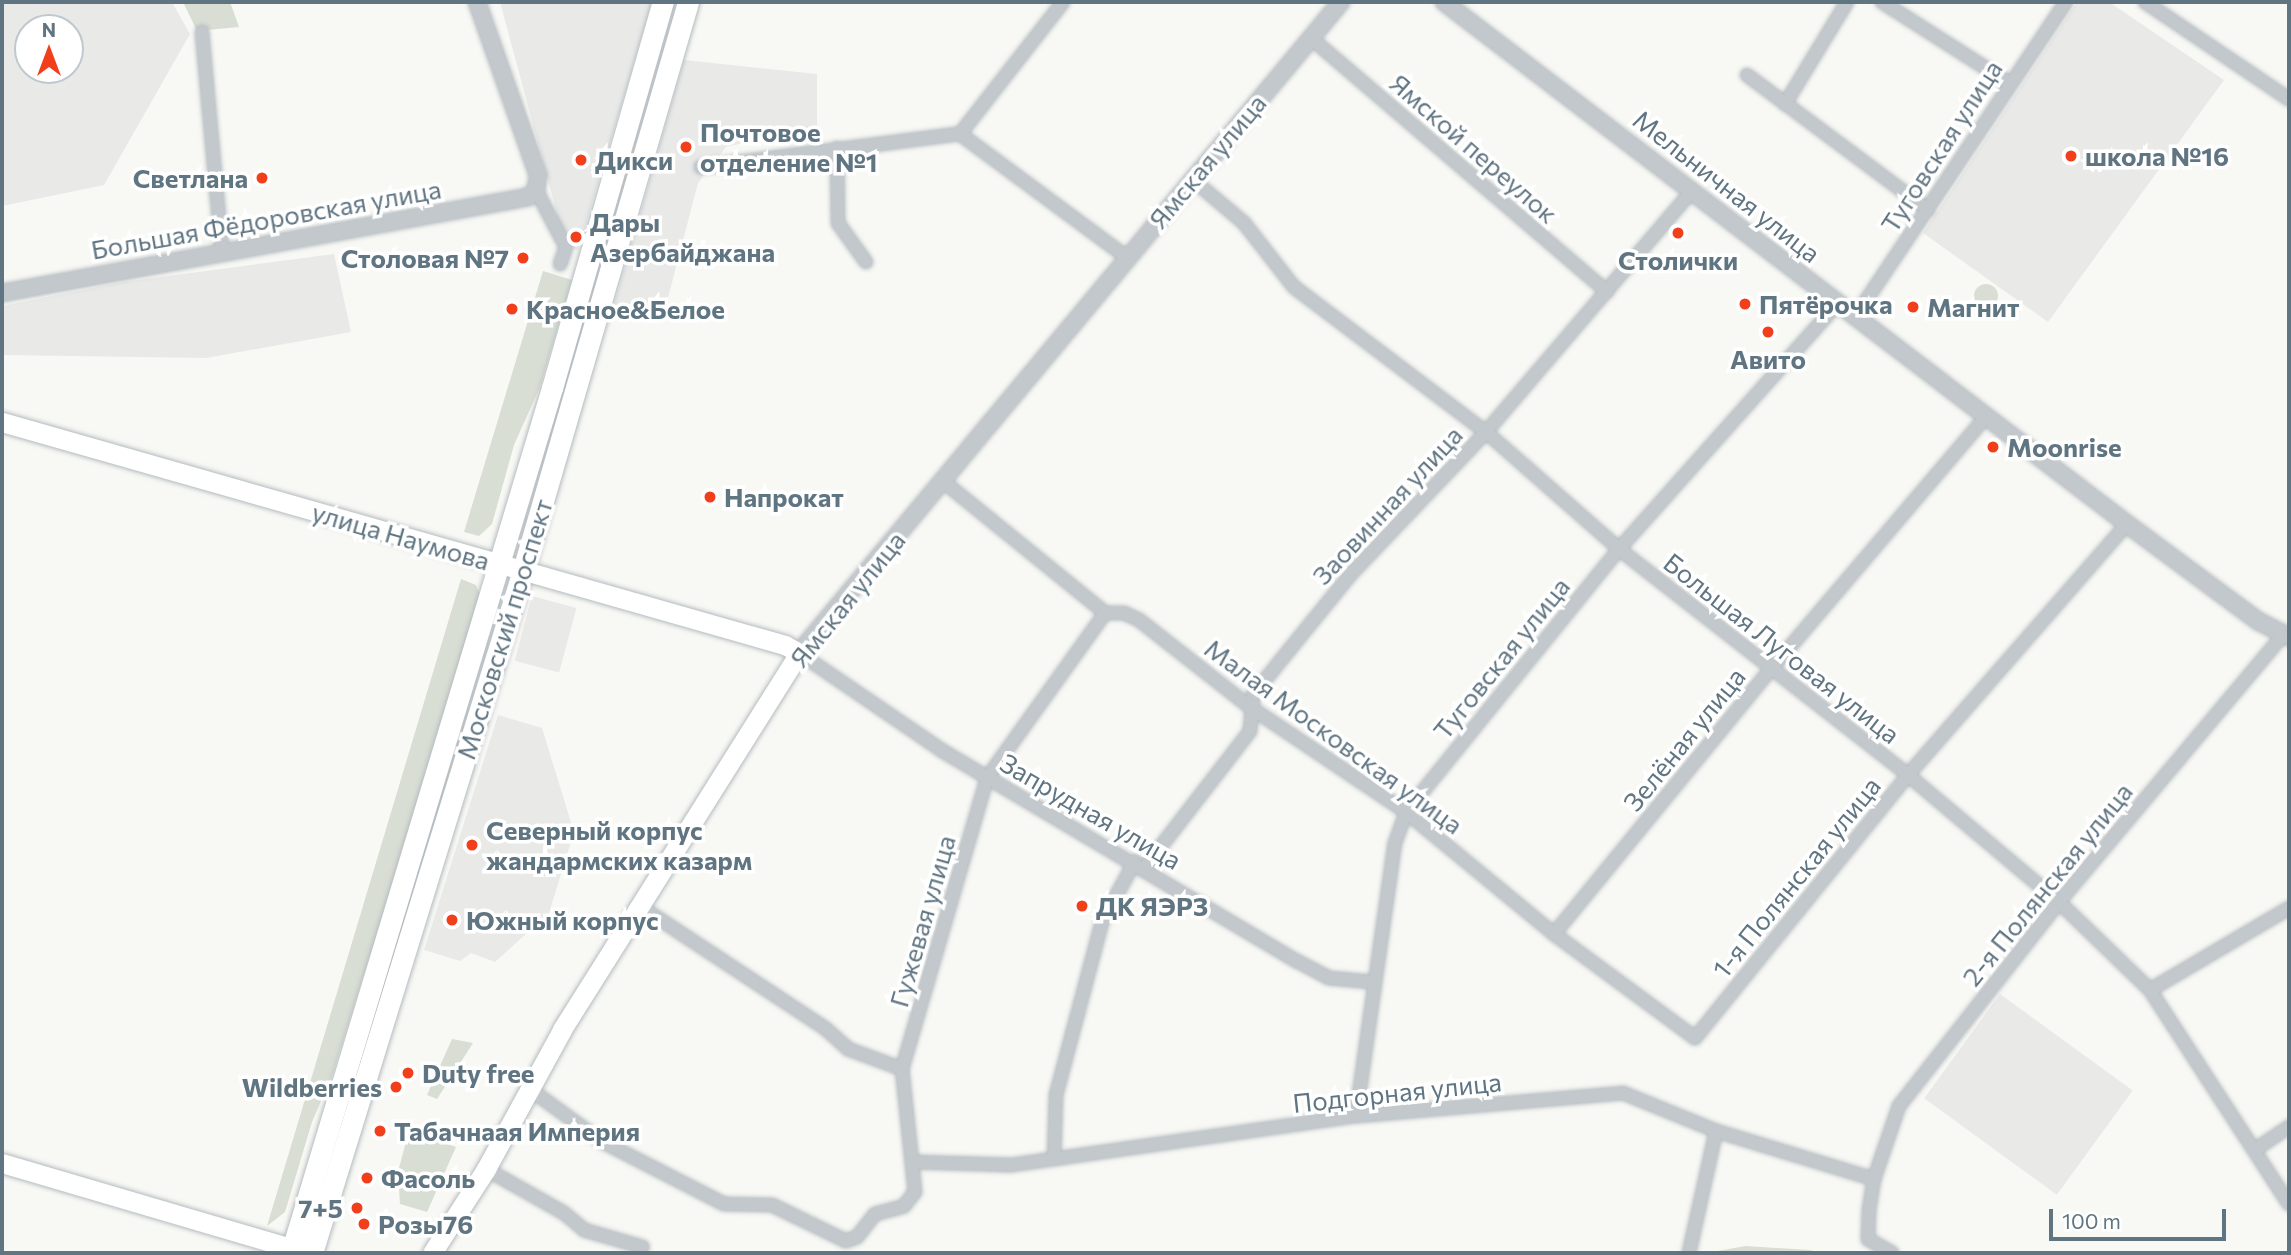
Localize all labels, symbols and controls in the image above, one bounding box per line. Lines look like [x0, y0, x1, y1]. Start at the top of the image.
north arrow [14, 14, 84, 84]
text: N [42, 18, 56, 41]
street label: Туговская улица [1874, 54, 2008, 238]
street label: Ямской переулок [1384, 67, 1564, 229]
street label: Ямская улица [1142, 87, 1272, 235]
street label: Мельничная улица [1627, 103, 1827, 269]
place label: Почтовое отделение №1 [700, 116, 878, 178]
marker: Почтовое отделение №1 [678, 139, 694, 155]
place label: школа №16 [2085, 140, 2229, 172]
place label: Дикси [595, 144, 673, 176]
marker: школа №16 [2063, 148, 2079, 164]
marker: Дикси [573, 152, 589, 168]
place label: Светлана [133, 162, 248, 194]
marker: Светлана [254, 170, 270, 186]
street label: Большая Фёдоровская улица [89, 173, 443, 265]
place label: Дары Азербайджана [590, 206, 775, 268]
marker: Столички [1670, 225, 1686, 241]
marker: Дары Азербайджана [568, 229, 584, 245]
place label: Столовая №7 [341, 242, 509, 274]
place label: Столички [1618, 244, 1738, 276]
marker: Столовая №7 [515, 250, 531, 266]
place label: Пятёрочка [1759, 288, 1892, 320]
place label: Магнит [1927, 291, 2020, 323]
place label: Красное&Белое [526, 293, 725, 325]
marker: Пятёрочка [1737, 296, 1753, 312]
marker: Магнит [1905, 299, 1921, 315]
marker: Красное&Белое [504, 301, 520, 317]
marker: Авито [1760, 324, 1776, 340]
place label: Авито [1730, 343, 1806, 375]
street label: Заовинная улица [1306, 419, 1468, 591]
place label: Moonrise [2007, 431, 2122, 463]
marker: Moonrise [1985, 439, 2001, 455]
place label: Напрокат [724, 481, 844, 513]
marker: Напрокат [702, 489, 718, 505]
street label: Московский проспект [450, 495, 558, 763]
street label: улица Наумова [309, 496, 493, 576]
street label: Ямская улица [783, 525, 911, 673]
street label: Большая Луговая улица [1658, 546, 1906, 750]
street label: Туговская улица [1426, 571, 1576, 745]
street label: Малая Московская улица [1199, 632, 1469, 840]
street label: Зелёная улица [1617, 661, 1751, 817]
street label: Запрудная улица [995, 747, 1187, 875]
street label: 1-я Полянская улица [1706, 770, 1886, 984]
street label: 2-я Полянская улица [1955, 776, 2139, 992]
place label: Северный корпус жандармских казарм [486, 814, 752, 876]
street label: Гужевая улица [883, 832, 961, 1010]
marker: Северный корпус жандармских казарм [464, 837, 480, 853]
place label: ДК ЯЭРЗ [1096, 890, 1208, 922]
marker: ДК ЯЭРЗ [1074, 898, 1090, 914]
place label: Южный корпус [466, 904, 659, 936]
marker: Южный корпус [444, 912, 460, 928]
place label: Duty free [422, 1057, 535, 1089]
marker: Duty free [400, 1065, 416, 1081]
street label: Подгорная улица [1291, 1066, 1503, 1118]
place label: Wildberries [242, 1071, 382, 1103]
marker: Wildberries [388, 1079, 404, 1095]
place label: Табачнаая Империя [394, 1115, 640, 1147]
marker: Табачнаая Империя [372, 1123, 388, 1139]
place label: Фасоль [381, 1162, 475, 1194]
marker: Фасоль [359, 1170, 375, 1186]
place label: 7+5 [298, 1192, 343, 1224]
scale bar [2053, 1196, 2230, 1240]
marker: 7+5 [349, 1200, 365, 1216]
place label: Розы76 [378, 1208, 473, 1240]
text: 100 m [2062, 1208, 2121, 1233]
marker: Розы76 [356, 1216, 372, 1232]

